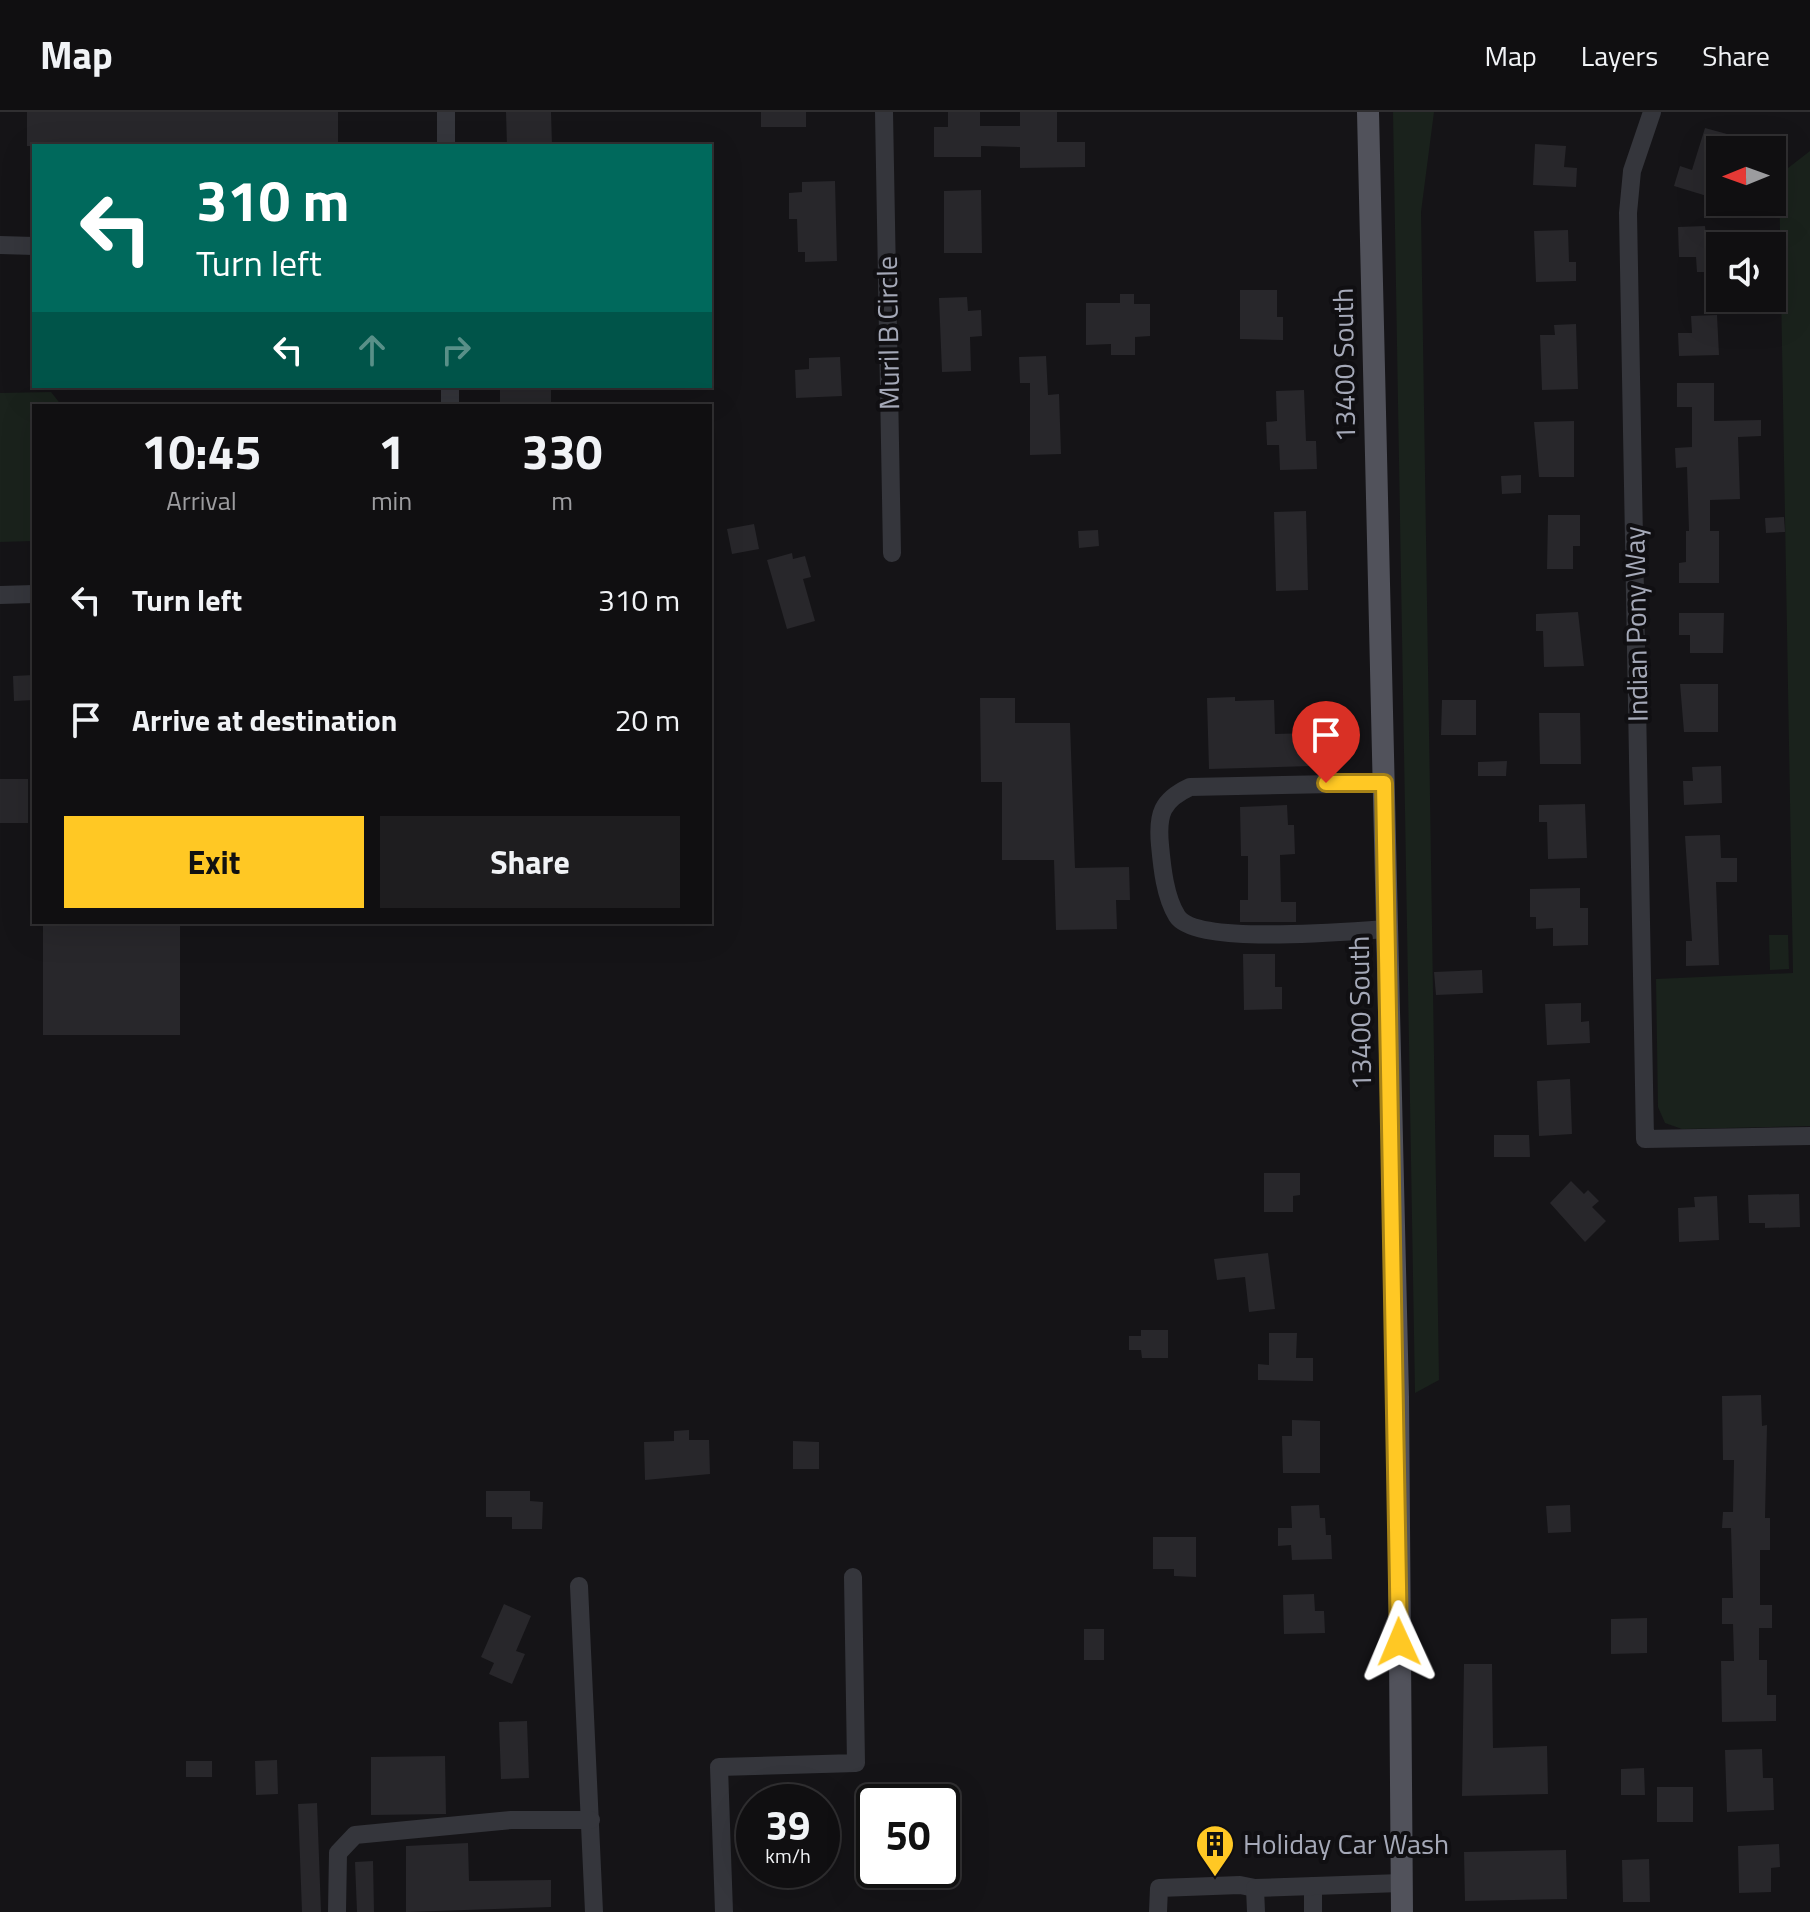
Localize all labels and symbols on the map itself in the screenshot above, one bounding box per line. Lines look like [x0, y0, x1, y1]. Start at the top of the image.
north arrow [1706, 136, 1786, 216]
street label: Muril B Circle [865, 256, 910, 410]
street label: 13400 South [1321, 288, 1366, 443]
street label: Indian Pony Way [1612, 526, 1659, 722]
pin [1292, 701, 1360, 783]
street label: 13400 South [1337, 936, 1382, 1091]
position arrow [1357, 1600, 1441, 1684]
speed limit sign: 50 [856, 1784, 960, 1888]
place label: Holiday Car Wash [1243, 1822, 1449, 1865]
building icon: Holiday Car Wash [1194, 1823, 1236, 1878]

